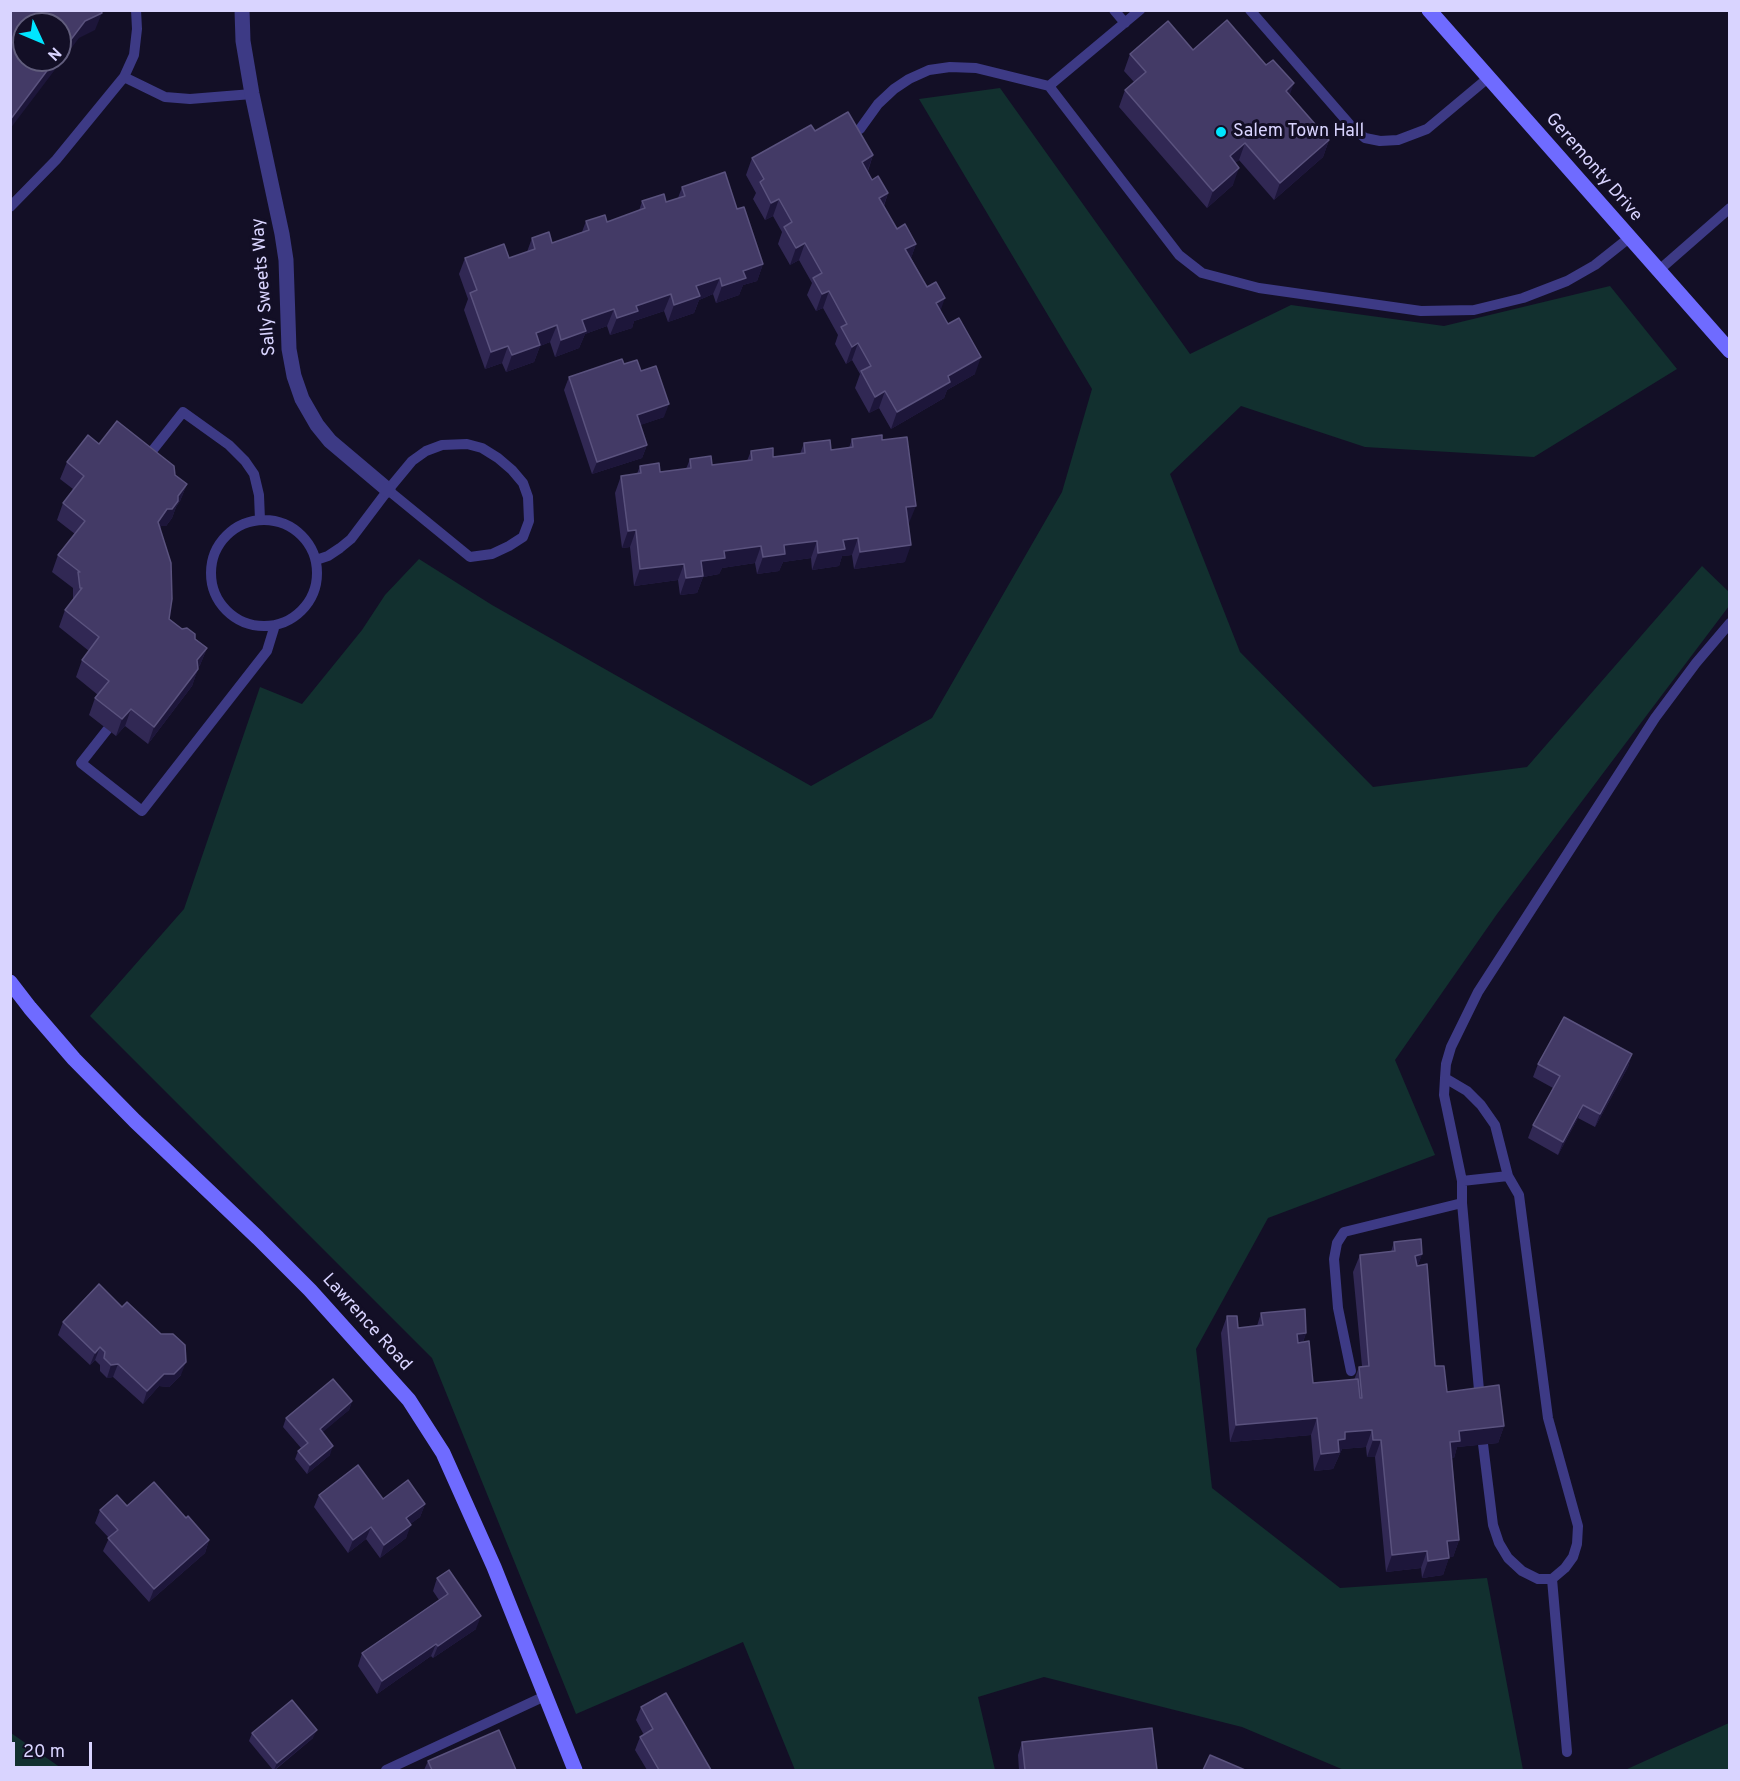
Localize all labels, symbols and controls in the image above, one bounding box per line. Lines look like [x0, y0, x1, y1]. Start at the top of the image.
north arrow [12, 12, 72, 72]
text: N [42, 42, 65, 64]
street label: Geremonty Drive [1540, 109, 1646, 227]
place label: Salem Town Hall [1233, 121, 1364, 143]
marker: Salem Town Hall [1214, 125, 1228, 139]
street label: Sally Sweets Way [248, 217, 282, 357]
street label: Lawrence Road [317, 1270, 415, 1376]
scale bar [15, 1730, 94, 1768]
text: 20 m [23, 1741, 65, 1764]

